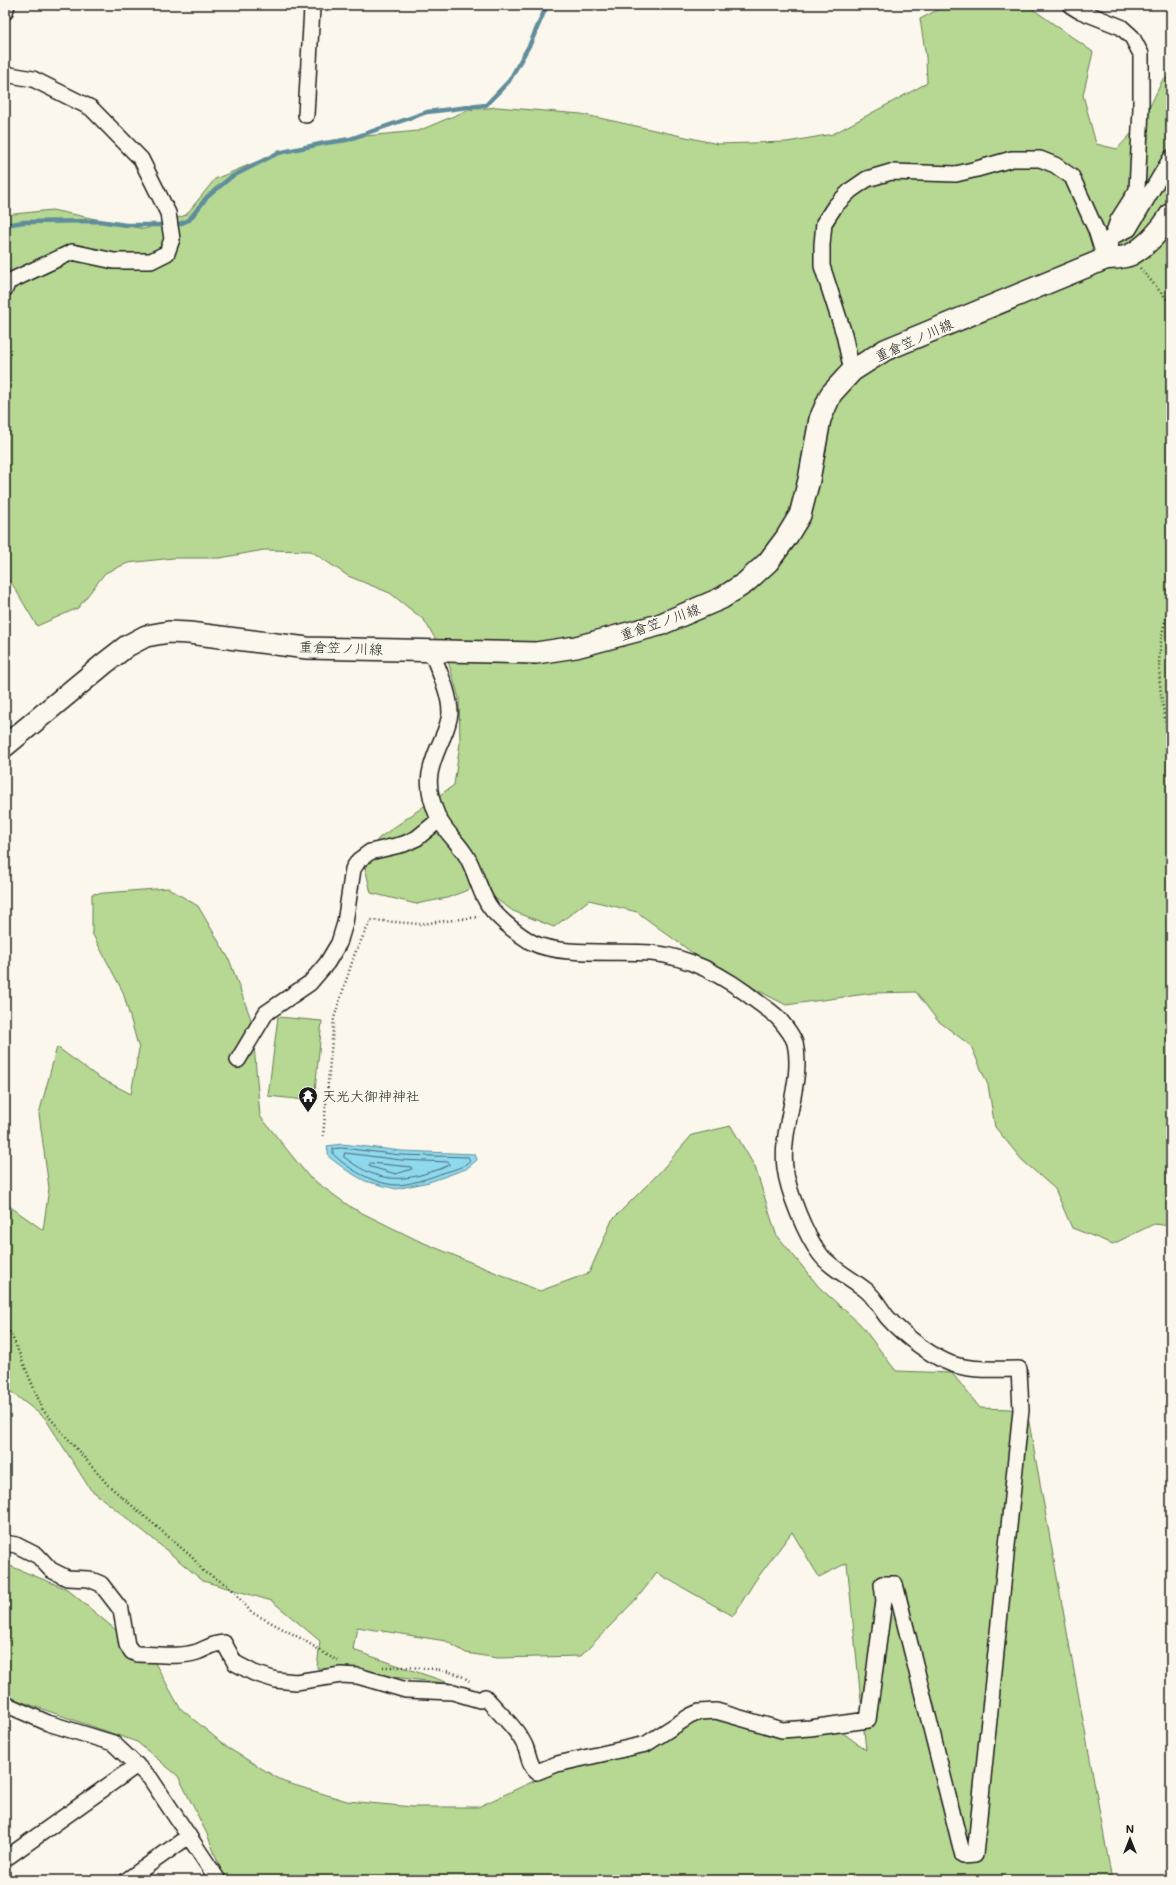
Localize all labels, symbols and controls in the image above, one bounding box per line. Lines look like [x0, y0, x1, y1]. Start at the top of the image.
street label: 重倉笠ノ川線 [872, 314, 956, 365]
street label: 重倉笠ノ川線 [617, 599, 703, 644]
street label: 重倉笠ノ川線 [299, 637, 383, 658]
temple icon: 天光大御神神社 [297, 1085, 319, 1113]
place label: 天光大御神神社 [322, 1086, 420, 1105]
north arrow [1110, 1819, 1150, 1859]
text: N [1126, 1821, 1134, 1836]

